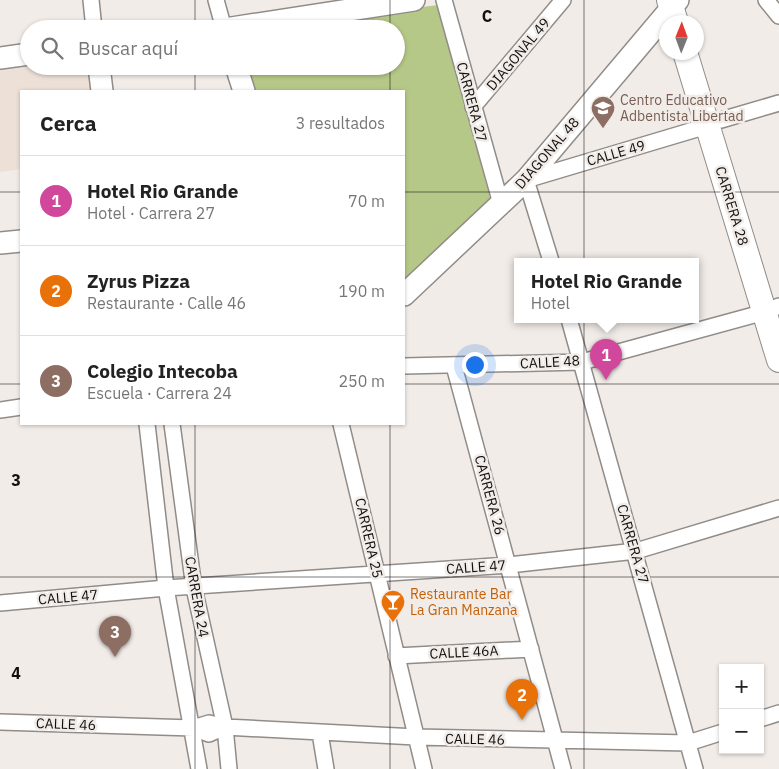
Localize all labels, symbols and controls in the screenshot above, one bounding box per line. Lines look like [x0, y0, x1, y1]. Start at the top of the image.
text: C [482, 6, 492, 26]
street label: DIAGONAL 49 [482, 14, 554, 94]
north arrow [659, 15, 704, 60]
search box [20, 20, 405, 75]
icon: search [38, 34, 66, 62]
text: Buscar aquí [78, 36, 178, 60]
street label: CARRERA 27 [453, 60, 491, 144]
place label: Centro Educativo Adbentista Libertad [620, 91, 744, 125]
school or university icon: Centro Educativo Adbentista Libertad [590, 95, 616, 129]
text: Cerca [40, 109, 97, 137]
text: 3 resultados [296, 113, 385, 133]
street label: DIAGONAL 48 [511, 113, 583, 193]
street label: CALLE 49 [585, 136, 647, 170]
street label: CARRERA 28 [711, 164, 753, 248]
text: Hotel Rio Grande [87, 179, 238, 203]
text: 1 [51, 191, 61, 211]
text: 70 m [348, 191, 385, 211]
text: Hotel · Carrera 27 [87, 203, 215, 223]
popup [514, 258, 699, 323]
text: Zyrus Pizza [87, 269, 190, 293]
text: Hotel Rio Grande [531, 269, 682, 293]
text: 2 [51, 281, 61, 301]
text: 190 m [338, 281, 385, 301]
text: Restaurante · Calle 46 [87, 293, 246, 313]
text: Hotel [531, 293, 570, 313]
pin: 1 [590, 339, 622, 380]
street label: CALLE 48 [520, 351, 580, 373]
your location [462, 352, 488, 378]
text: Colegio Intecoba [87, 359, 238, 383]
text: 3 [51, 371, 61, 391]
text: 250 m [338, 371, 385, 391]
text: Escuela · Carrera 24 [87, 383, 232, 403]
street label: CARRERA 26 [471, 453, 509, 537]
text: 3 [11, 470, 21, 490]
street label: CARRERA 25 [351, 496, 387, 580]
street label: CARRERA 27 [613, 502, 653, 586]
street label: CARRERA 24 [181, 555, 213, 639]
street label: CALLE 47 [445, 556, 507, 578]
street label: CALLE 47 [37, 585, 99, 609]
place label: Restaurante Bar La Gran Manzana [410, 585, 518, 619]
bar icon: Restaurante Bar La Gran Manzana [380, 589, 406, 623]
pin: 3 [99, 616, 131, 657]
street label: CALLE 46A [429, 641, 499, 663]
text: 4 [11, 663, 21, 683]
map controls [719, 664, 764, 754]
button: + [719, 664, 764, 709]
pin: 2 [506, 679, 538, 720]
button: − [719, 709, 764, 754]
street label: CALLE 46 [36, 714, 96, 734]
street label: CALLE 46 [445, 729, 505, 749]

